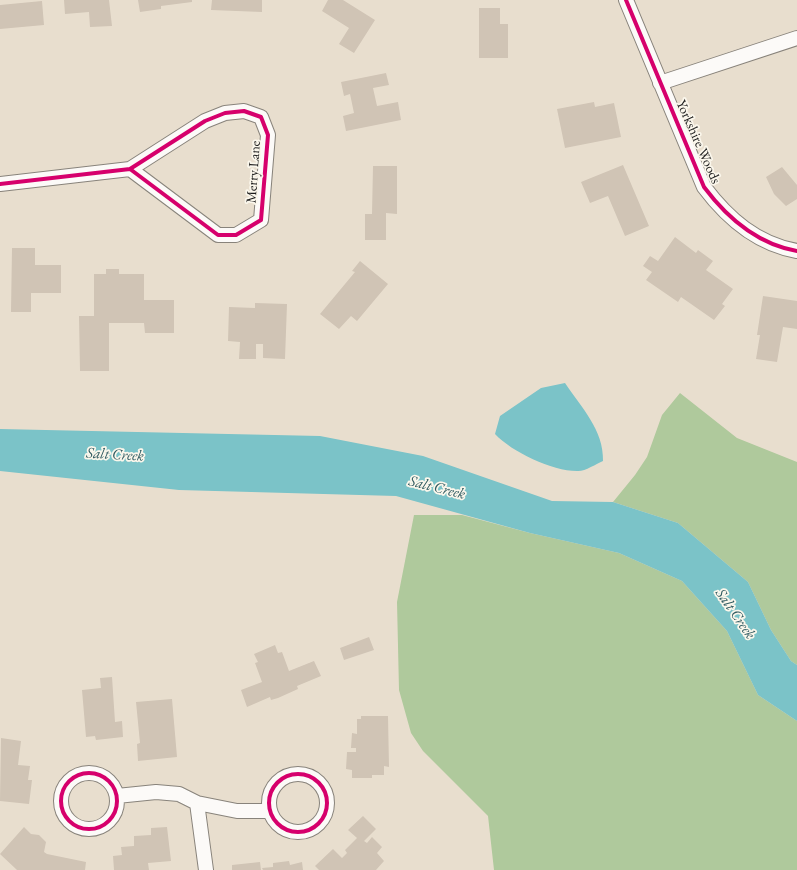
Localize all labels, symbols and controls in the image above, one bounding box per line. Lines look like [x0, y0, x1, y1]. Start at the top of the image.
street label: Yorkshire Woods [672, 98, 724, 186]
street label: Merry Lane [243, 140, 265, 204]
water label: Salt Creek [86, 445, 144, 465]
water label: Salt Creek [407, 472, 467, 504]
water label: Salt Creek [711, 585, 759, 643]

